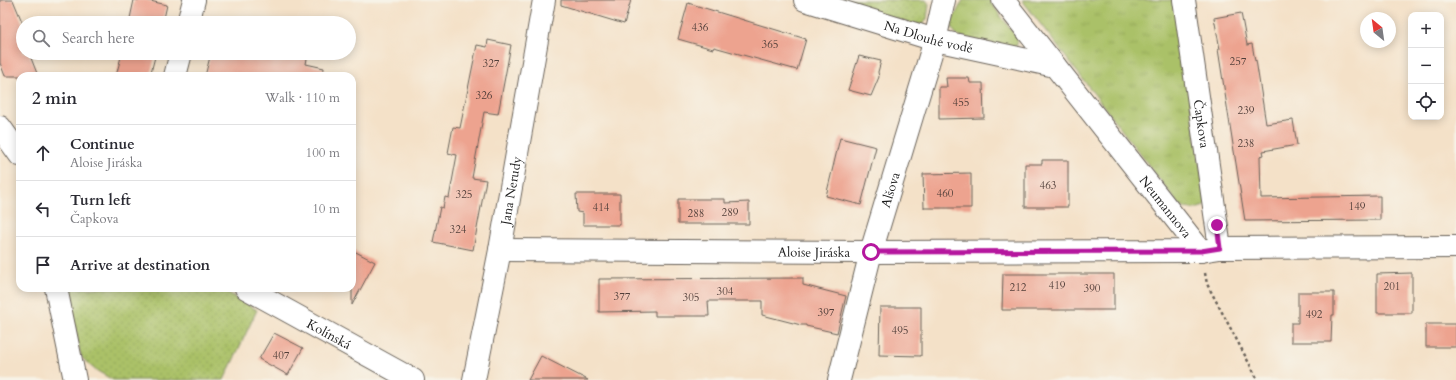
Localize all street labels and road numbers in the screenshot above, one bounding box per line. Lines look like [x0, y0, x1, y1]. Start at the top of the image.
street label: Na Dlouhé vodě [882, 17, 975, 58]
street label: Čapkova [1189, 98, 1213, 150]
street label: Jana Nerudy [496, 155, 526, 228]
street label: Alšova [877, 170, 905, 210]
street label: Neumannova [1135, 172, 1196, 242]
street label: Aloise Jiráska [778, 243, 851, 262]
street label: Kolínská [303, 315, 354, 354]

